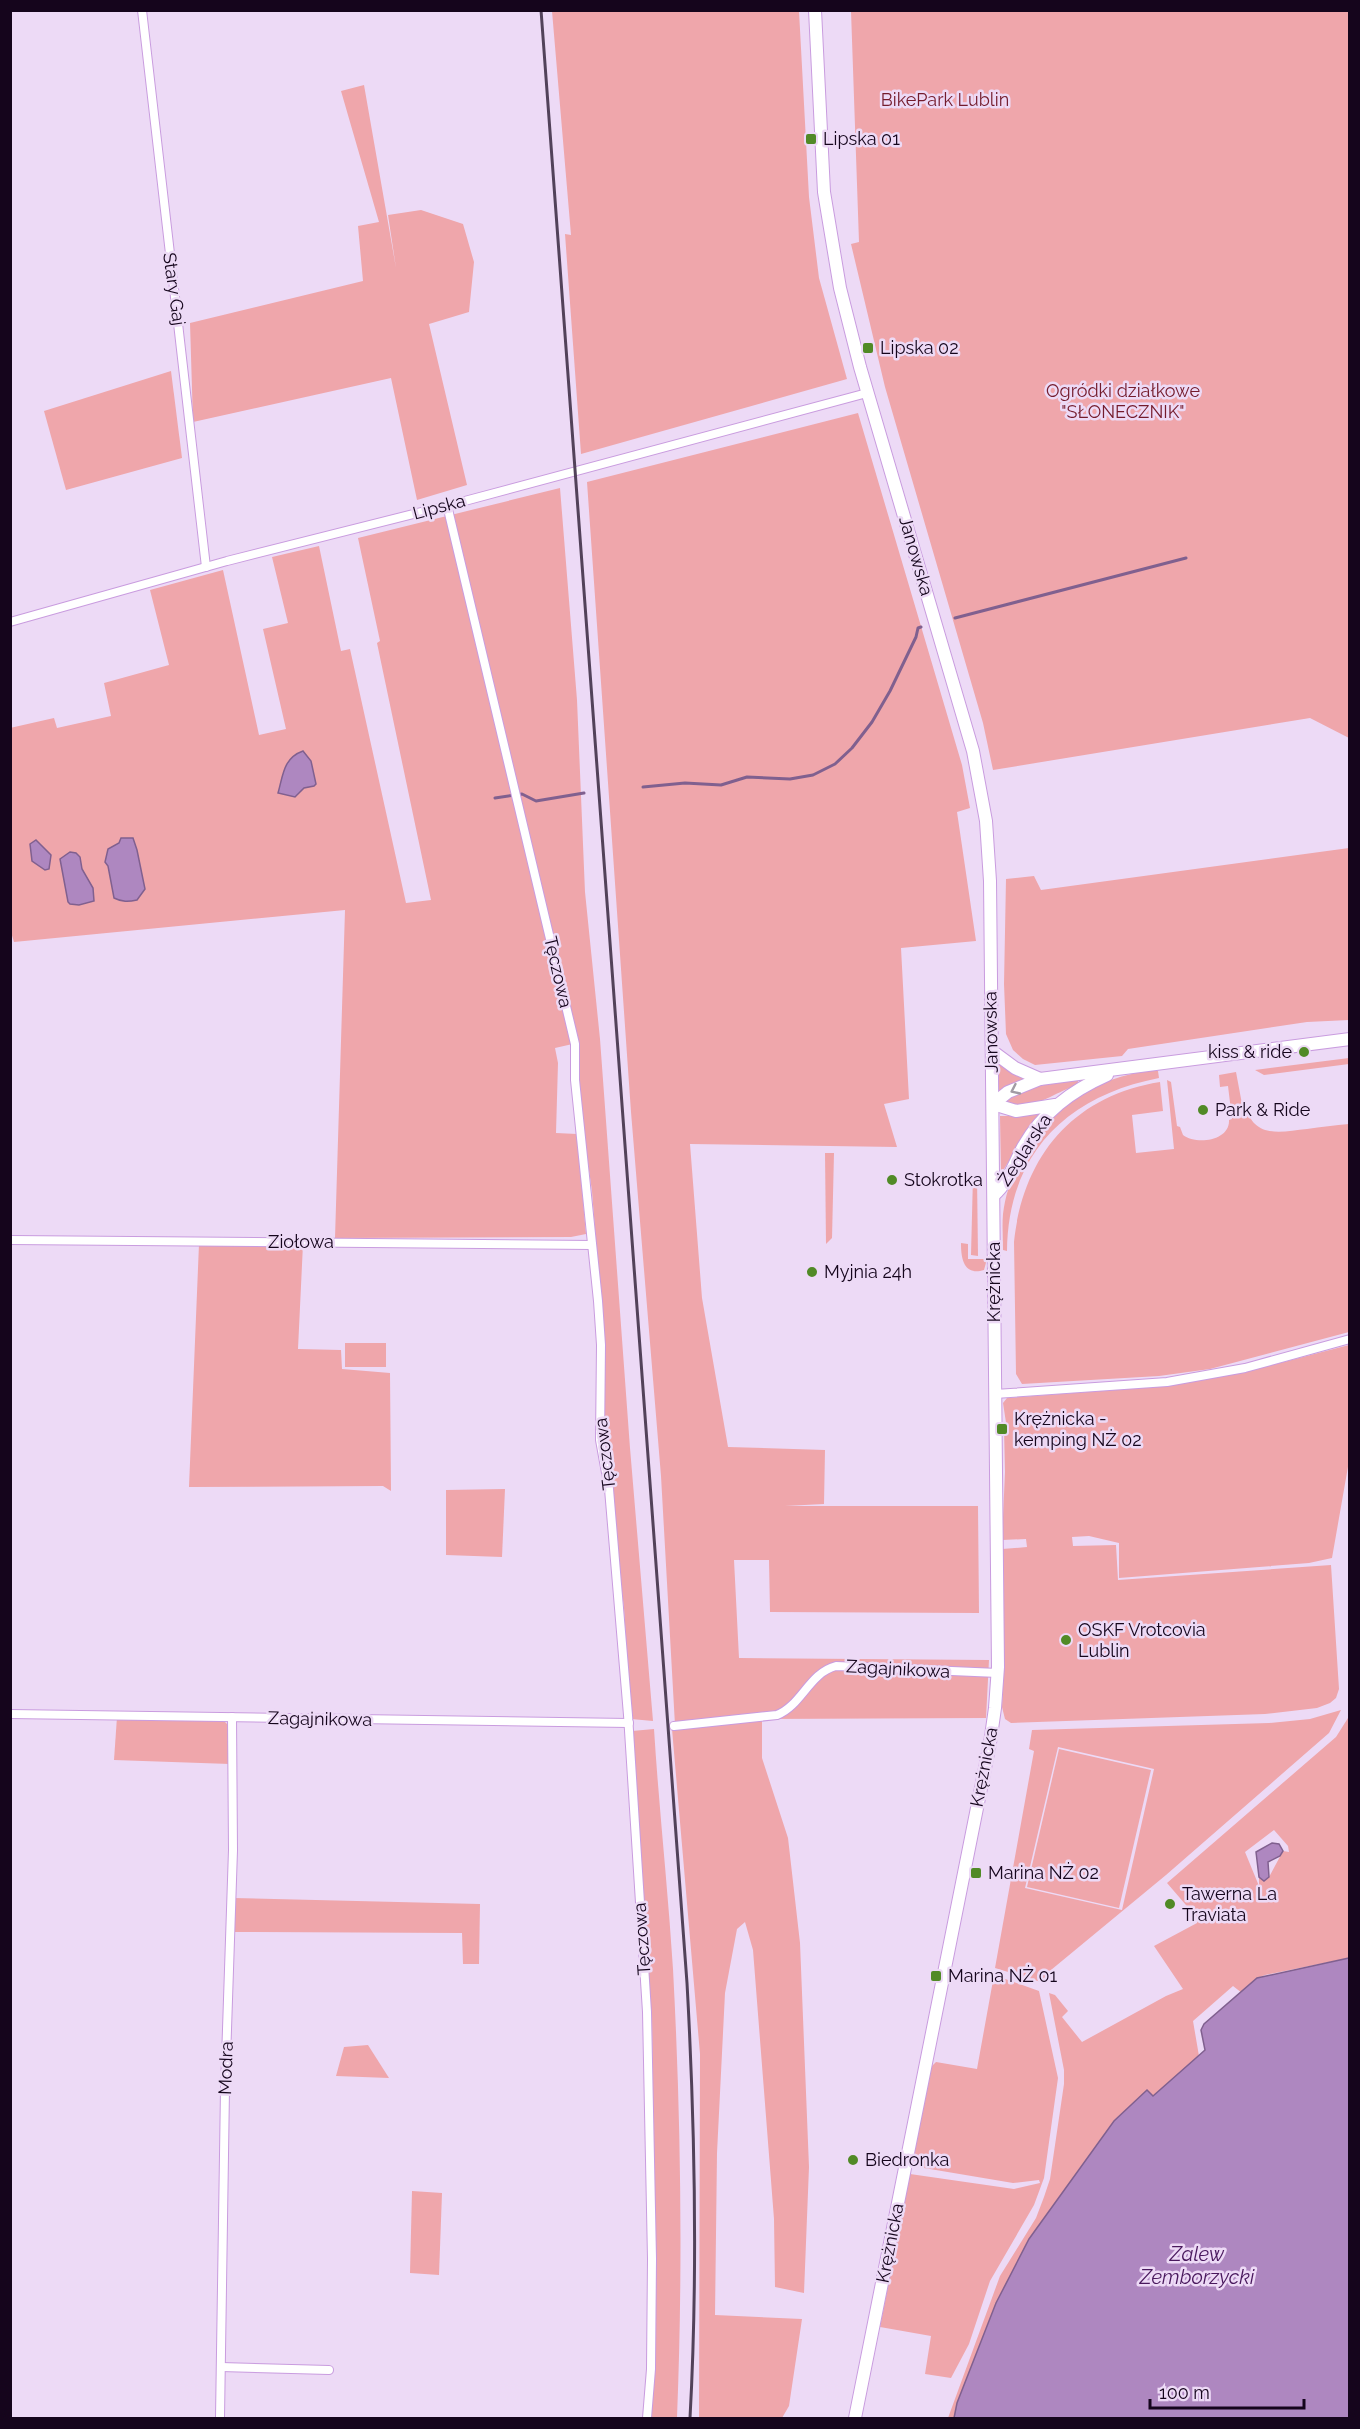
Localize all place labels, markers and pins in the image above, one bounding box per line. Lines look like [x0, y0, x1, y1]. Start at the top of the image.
place label: Lipska 01 [823, 128, 900, 149]
marker: Lipska 01 [804, 132, 818, 146]
place label: Lipska 02 [880, 337, 959, 358]
marker: Lipska 02 [861, 341, 875, 355]
place label: kiss & ride [1208, 1041, 1292, 1062]
marker: kiss & ride [1297, 1045, 1311, 1059]
place label: Park & Ride [1215, 1099, 1311, 1120]
marker: Park & Ride [1196, 1103, 1210, 1117]
place label: Stokrotka [904, 1169, 983, 1190]
marker: Stokrotka [885, 1173, 899, 1187]
place label: Myjnia 24h [824, 1261, 912, 1282]
marker: Myjnia 24h [805, 1265, 819, 1279]
place label: Krężnicka - kemping NŻ 02 [1014, 1408, 1142, 1450]
marker: Krężnicka - kemping NŻ 02 [995, 1422, 1009, 1436]
place label: OSKF Vrotcovia Lublin [1078, 1619, 1206, 1661]
marker: OSKF Vrotcovia Lublin [1059, 1633, 1073, 1647]
place label: Marina NŻ 02 [988, 1862, 1099, 1883]
marker: Marina NŻ 02 [969, 1866, 983, 1880]
place label: Tawerna La Traviata [1182, 1883, 1277, 1925]
marker: Tawerna La Traviata [1163, 1897, 1177, 1911]
place label: Marina NŻ 01 [948, 1965, 1057, 1986]
marker: Marina NŻ 01 [929, 1969, 943, 1983]
place label: Biedronka [865, 2149, 949, 2170]
marker: Biedronka [846, 2153, 860, 2167]

